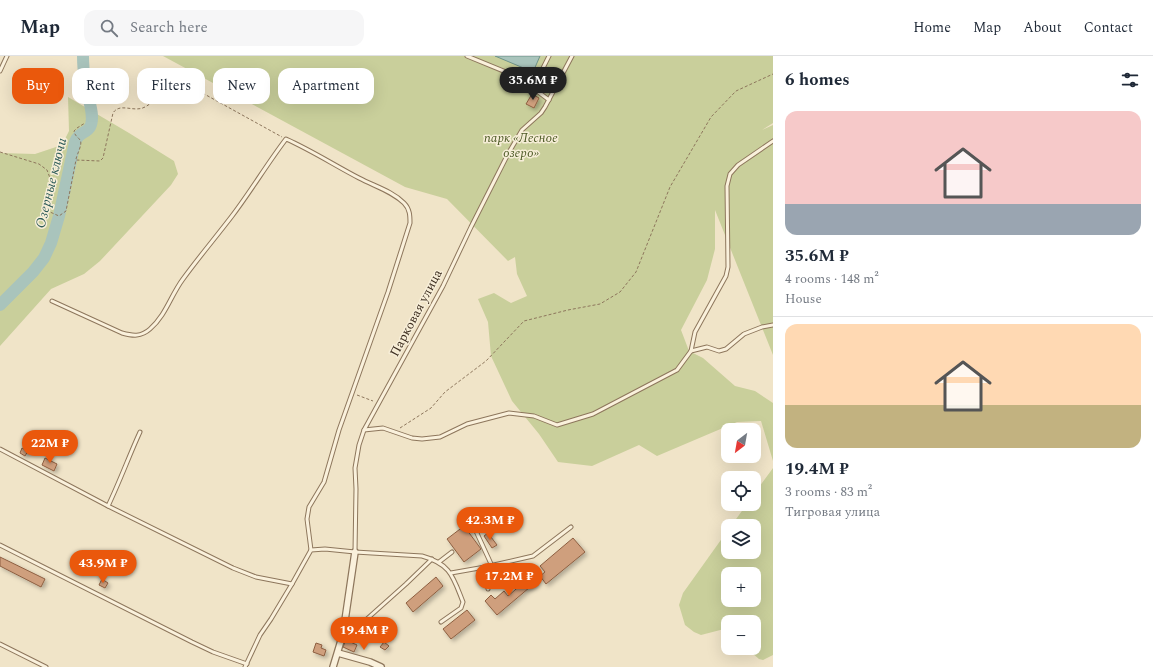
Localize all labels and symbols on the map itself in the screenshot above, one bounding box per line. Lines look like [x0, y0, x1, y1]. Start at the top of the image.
pin: 35.6M ₽ [496, 67, 570, 101]
park label: парк «Лесное озеро» [484, 128, 558, 163]
water label: Озерные ключи [30, 135, 73, 230]
street label: Парковая улица [385, 265, 448, 360]
north arrow [721, 423, 761, 463]
pin: 22M ₽ [22, 430, 78, 464]
pin: 42.3M ₽ [453, 507, 527, 541]
pin: 43.9M ₽ [66, 550, 140, 584]
pin: 17.2M ₽ [472, 563, 546, 597]
pin: 19.4M ₽ [327, 617, 401, 651]

